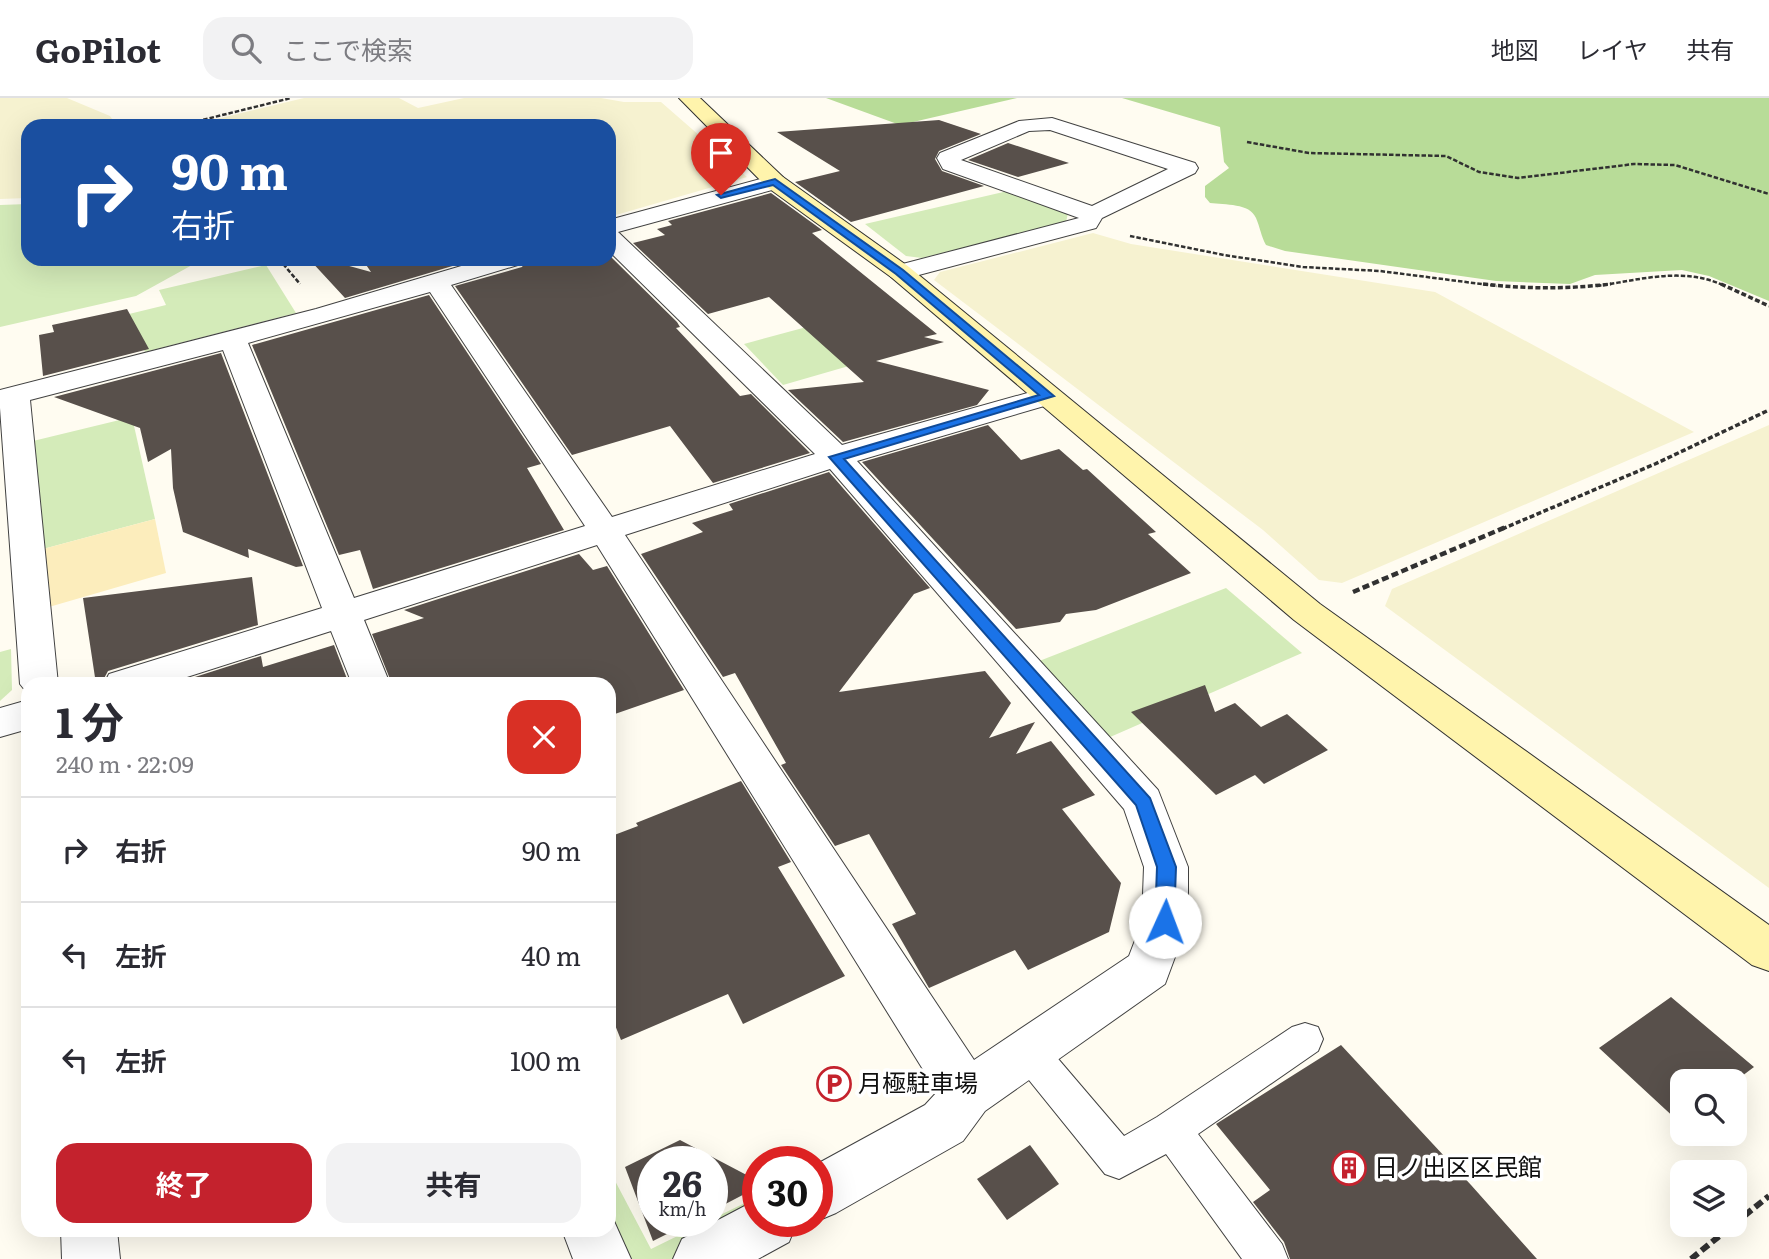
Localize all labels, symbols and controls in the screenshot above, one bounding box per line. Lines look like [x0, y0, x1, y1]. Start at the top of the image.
search box [203, 17, 693, 80]
text: GoPilot [35, 24, 161, 73]
icon: search [227, 29, 265, 67]
text: ここで検索 [283, 29, 413, 68]
text: 地図 [1491, 31, 1539, 66]
text: レイヤ [1577, 31, 1648, 66]
text: 共有 [1686, 31, 1734, 66]
pin [691, 123, 751, 195]
text: 90 m [171, 132, 288, 205]
icon: arrive [702, 134, 740, 172]
icon: right [56, 147, 147, 238]
text: 右折 [171, 199, 235, 247]
text: 1 分 [56, 689, 124, 751]
button: close [507, 700, 581, 774]
text: 240 m · 22:09 [56, 746, 194, 780]
text: 右折 [115, 830, 167, 869]
text: 90 m [522, 830, 581, 869]
icon: right [56, 831, 94, 869]
position arrow [1128, 885, 1202, 959]
text: 左折 [115, 935, 167, 974]
text: 40 m [521, 935, 581, 974]
icon: left [56, 936, 94, 974]
text: 左折 [115, 1040, 167, 1079]
text: 100 m [510, 1040, 581, 1079]
icon: left [56, 1041, 94, 1079]
place label: 月極駐車場 [858, 1064, 978, 1099]
parking icon: 月極駐車場 [815, 1065, 853, 1103]
map controls [1670, 1069, 1747, 1237]
button: search [1670, 1069, 1747, 1146]
button: 終了 [56, 1143, 312, 1223]
button: 共有 [326, 1143, 581, 1223]
speed limit sign: 30 [742, 1146, 833, 1237]
place label: 日ノ出区区民館 [1374, 1148, 1542, 1183]
building icon: 日ノ出区区民館 [1330, 1149, 1368, 1187]
text: 26 [663, 1156, 702, 1208]
button: layers [1670, 1160, 1747, 1237]
text: km/h [659, 1195, 706, 1222]

